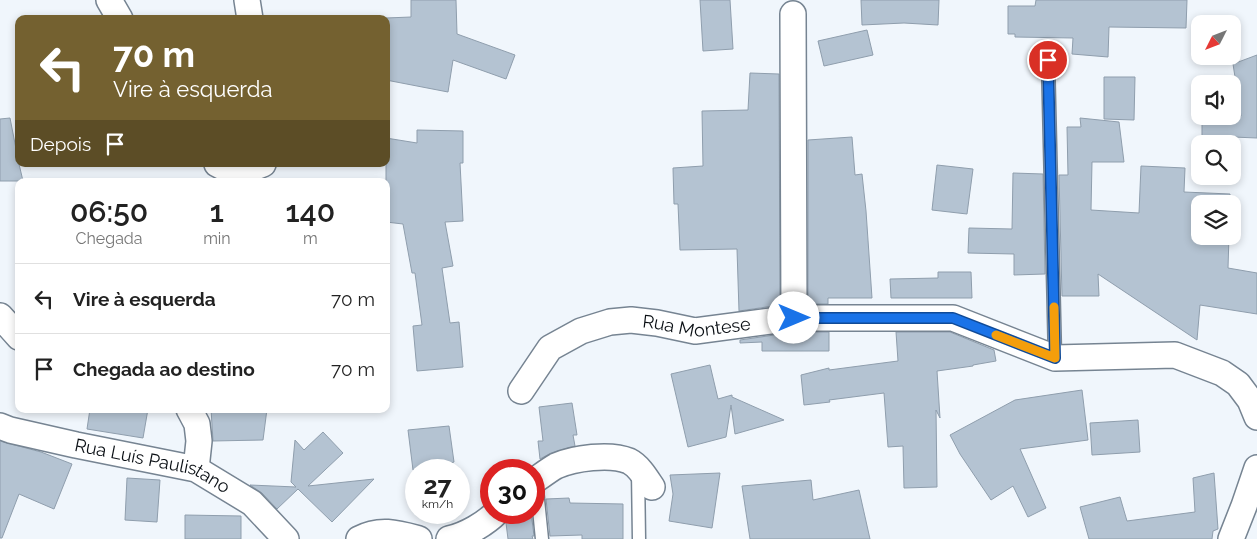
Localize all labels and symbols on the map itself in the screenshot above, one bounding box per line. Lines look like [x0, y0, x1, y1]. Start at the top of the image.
north arrow [1191, 15, 1241, 65]
pin [1027, 39, 1069, 81]
position arrow [767, 291, 819, 343]
street label: Rua Montese [641, 310, 752, 341]
street label: Rua Luís Paulistano [73, 434, 234, 497]
speed limit sign: 30 [480, 459, 545, 524]

